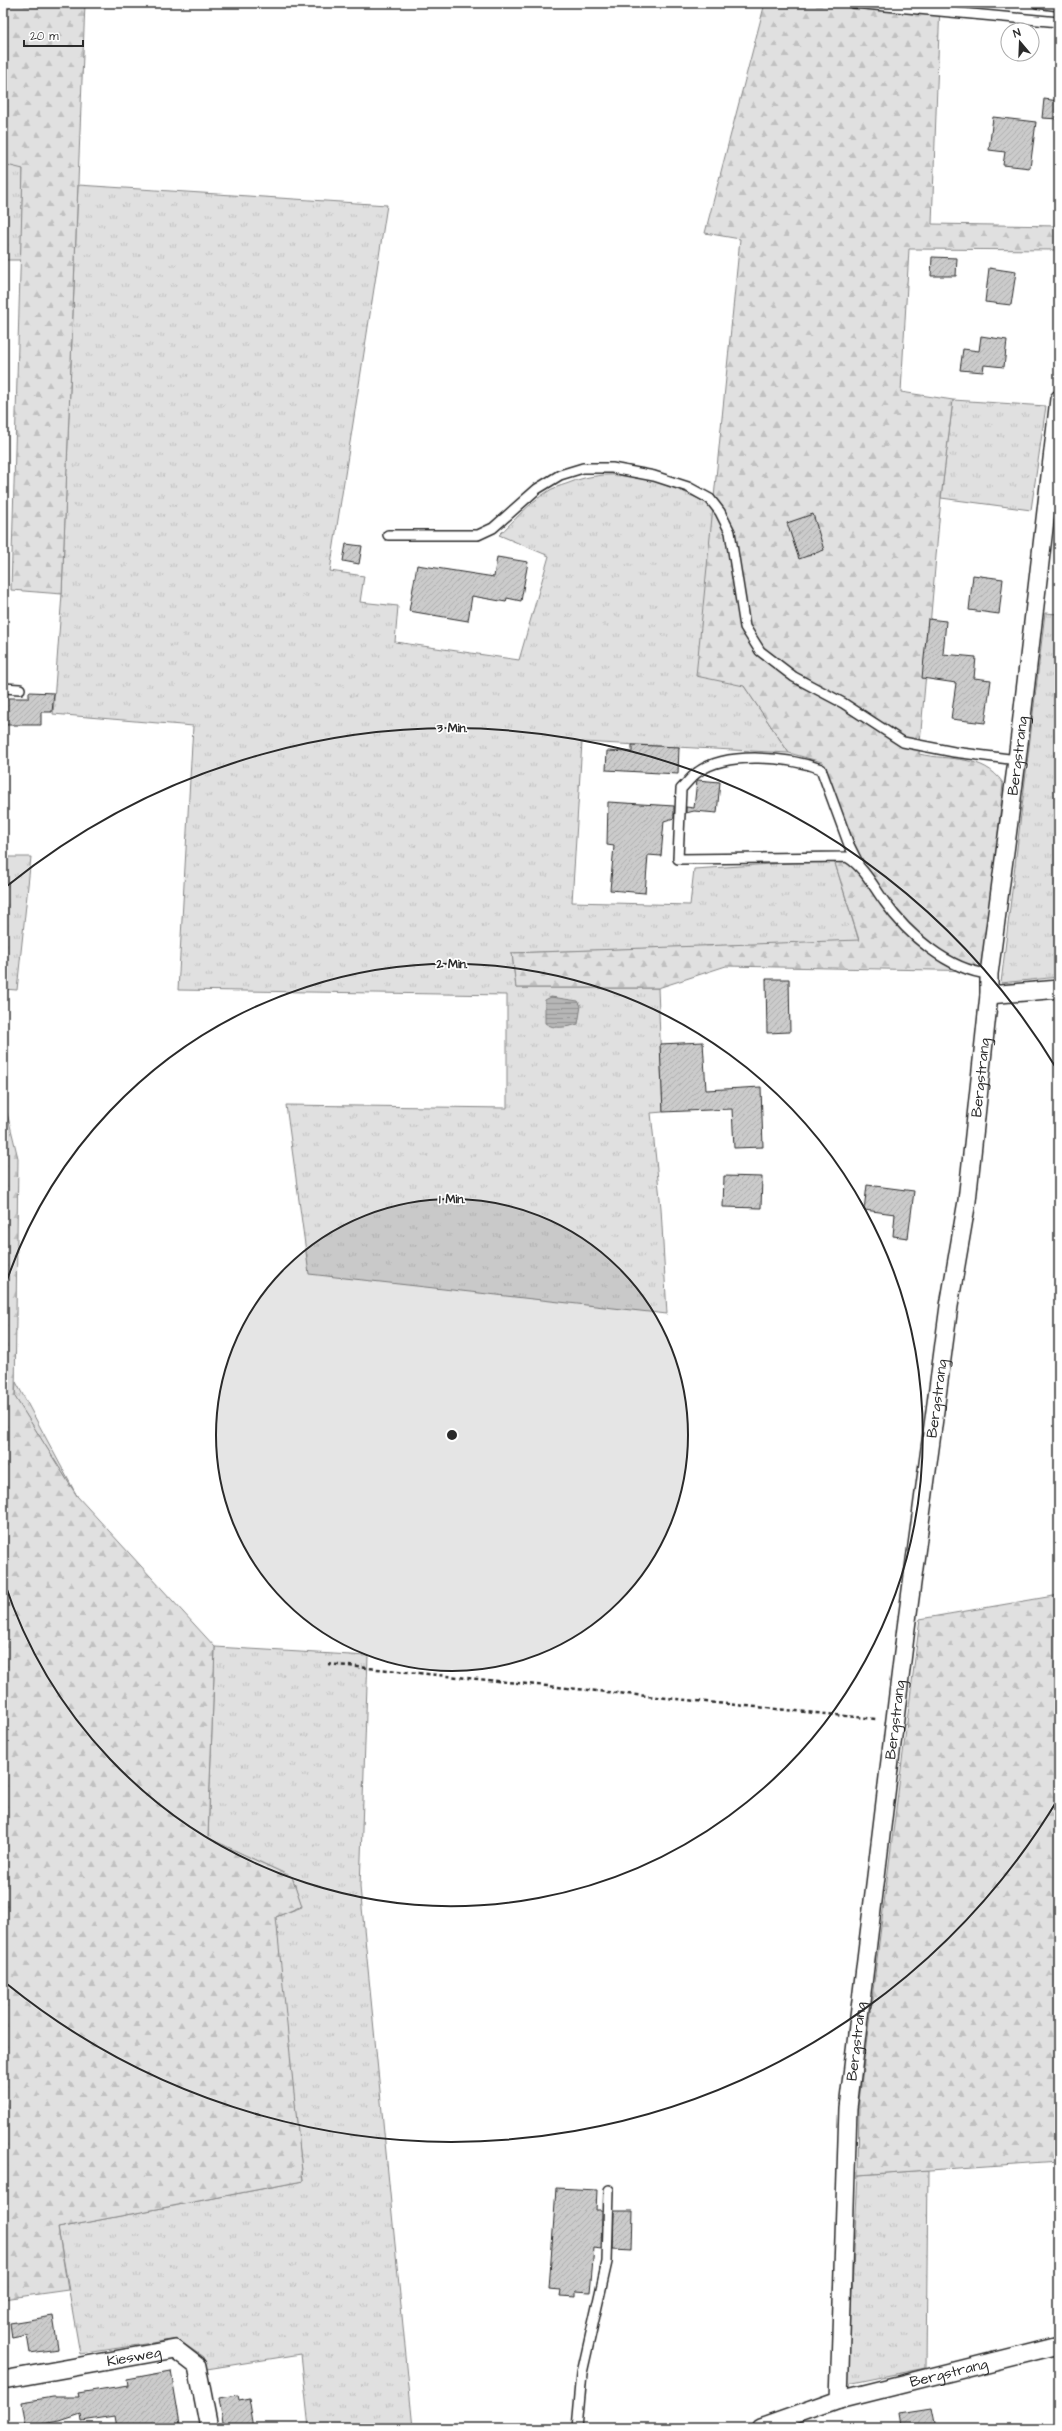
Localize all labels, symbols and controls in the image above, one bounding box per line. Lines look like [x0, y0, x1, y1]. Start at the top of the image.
scale bar [24, 22, 83, 48]
north arrow [1000, 22, 1040, 62]
text: N [1011, 25, 1023, 41]
text: 20 m [30, 28, 59, 45]
street label: Bergstrang [1002, 715, 1034, 797]
text: 3 Min. [436, 720, 467, 737]
text: 2 Min. [435, 956, 468, 973]
street label: Bergstrang [966, 1037, 996, 1118]
text: 1 Min. [439, 1191, 465, 1208]
street label: Bergstrang [921, 1357, 953, 1439]
centre of rings [445, 1428, 459, 1442]
street label: Bergstrang [880, 1679, 911, 1761]
street label: Bergstrang [841, 2000, 872, 2082]
street label: Kiesweg [105, 2341, 163, 2372]
street label: Bergstrang [907, 2353, 990, 2392]

